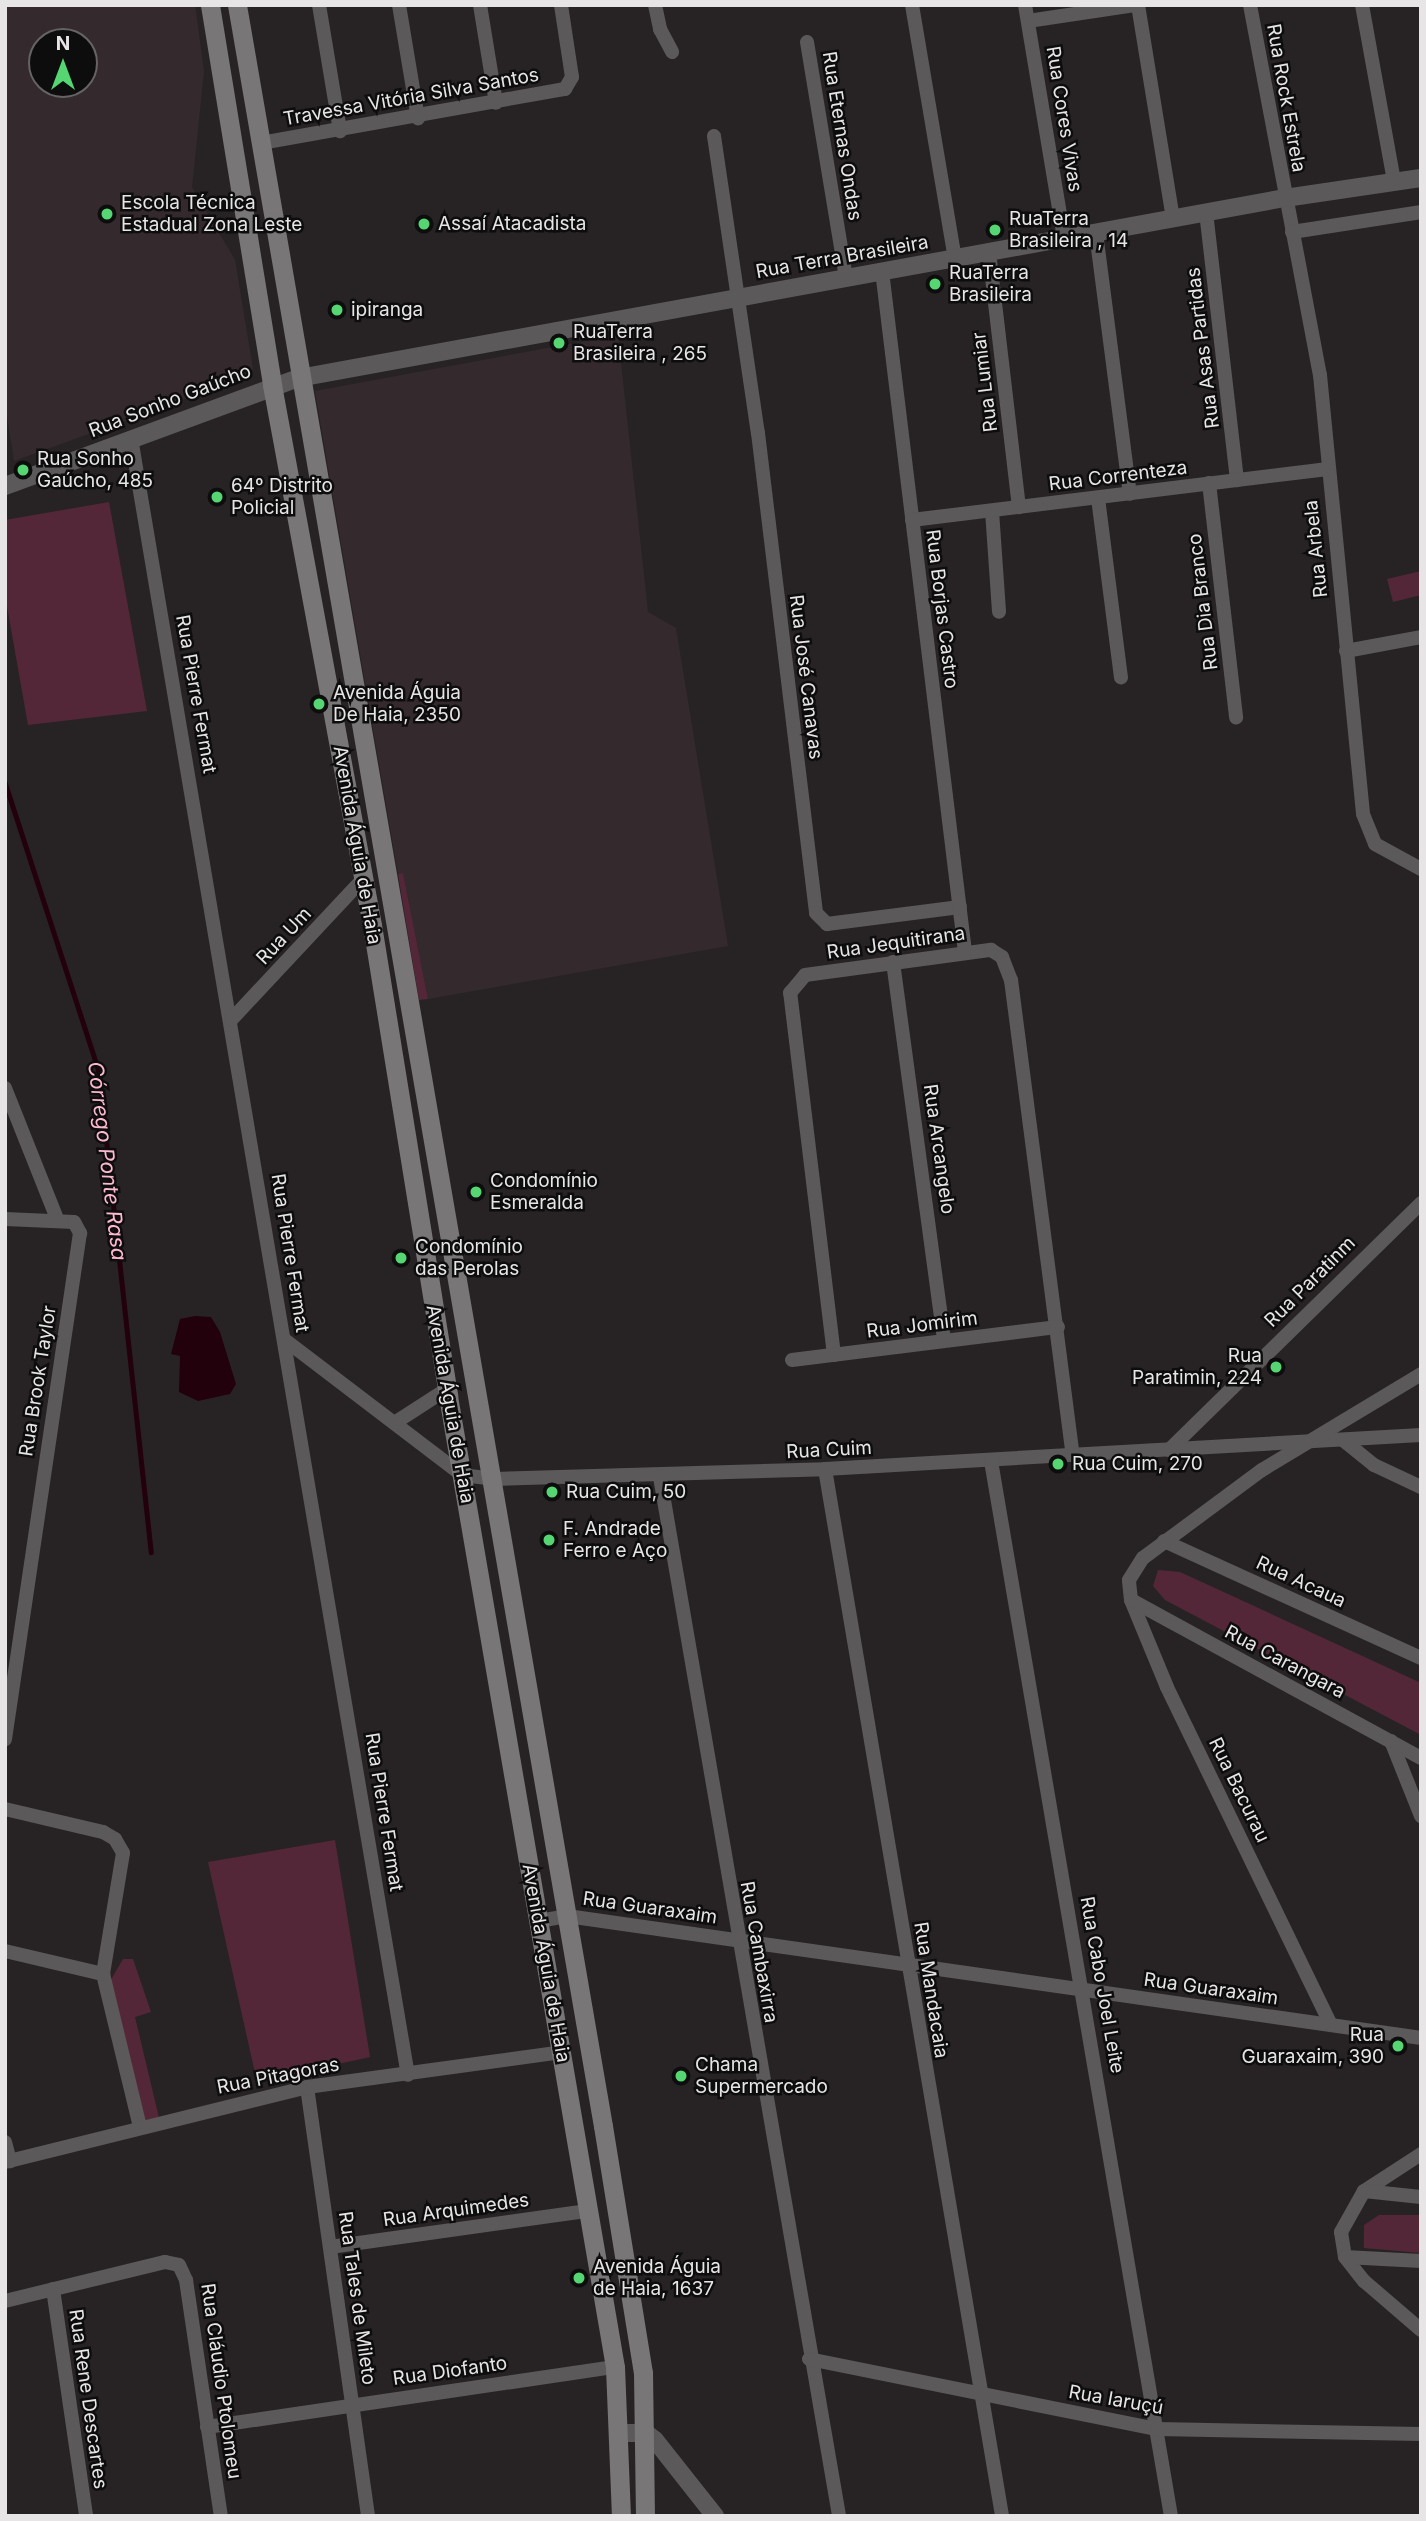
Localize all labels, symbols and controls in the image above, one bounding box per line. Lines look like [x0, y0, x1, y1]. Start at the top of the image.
street label: Rua Rock Estrela [1262, 22, 1310, 174]
north arrow [28, 28, 98, 98]
text: N [56, 32, 70, 55]
street label: Rua Cores Vivas [1041, 45, 1087, 193]
street label: Rua Eternas Ondas [817, 50, 867, 222]
street label: Travessa Vitória Silva Santos [281, 63, 541, 131]
place label: Escola Técnica Estadual Zona Leste [121, 192, 302, 236]
marker: Escola Técnica Estadual Zona Leste [99, 206, 115, 222]
place label: RuaTerra Brasileira , 14 [1009, 208, 1128, 252]
place label: Assaí Atacadista [438, 213, 586, 235]
marker: Assaí Atacadista [416, 216, 432, 232]
marker: RuaTerra Brasileira , 14 [987, 222, 1003, 238]
street label: Rua Terra Brasileira [754, 231, 930, 283]
place label: RuaTerra Brasileira [949, 262, 1032, 306]
street label: Rua Asas Partidas [1182, 266, 1224, 430]
marker: RuaTerra Brasileira [927, 276, 943, 292]
place label: ipiranga [351, 299, 423, 321]
marker: ipiranga [329, 302, 345, 318]
place label: RuaTerra Brasileira , 265 [573, 321, 707, 365]
street label: Rua Lumiar [968, 331, 1002, 433]
marker: RuaTerra Brasileira , 265 [551, 335, 567, 351]
street label: Rua Sonho Gaúcho [86, 360, 254, 442]
place label: Rua Sonho Gaúcho, 485 [37, 448, 153, 492]
street label: Rua Correnteza [1047, 456, 1189, 496]
marker: Rua Sonho Gaúcho, 485 [15, 462, 31, 478]
place label: 64º Distrito Policial [231, 475, 333, 519]
marker: 64º Distrito Policial [209, 489, 225, 505]
street label: Rua Arbela [1300, 499, 1332, 599]
street label: Rua Borjas Castro [921, 528, 963, 690]
street label: Rua Dia Branco [1183, 532, 1223, 672]
street label: Rua José Canavas [785, 593, 827, 761]
street label: Rua Pierre Fermat [171, 613, 221, 775]
place label: Avenida Águia De Haia, 2350 [333, 682, 461, 726]
marker: Avenida Águia De Haia, 2350 [311, 696, 327, 712]
street label: Avenida Águia de Haia [328, 744, 386, 946]
street label: Rua Um [252, 903, 316, 969]
street label: Rua Jequitirana [825, 922, 967, 964]
water label: Córrego Ponte Rasa [82, 1060, 132, 1262]
street label: Rua Arcangelo [919, 1083, 959, 1215]
place label: Condomínio Esmeralda [490, 1170, 598, 1214]
street label: Rua Pierre Fermat [266, 1172, 314, 1334]
marker: Condomínio Esmeralda [468, 1184, 484, 1200]
street label: Rua Paratinm [1260, 1232, 1360, 1332]
place label: Condomínio das Perolas [415, 1236, 523, 1280]
marker: Condomínio das Perolas [393, 1250, 409, 1266]
street label: Avenida Águia de Haia [421, 1303, 479, 1505]
street label: Rua Brook Taylor [15, 1304, 61, 1458]
street label: Rua Jomirim [865, 1307, 979, 1343]
place label: Rua Paratimin, 224 [1132, 1345, 1262, 1389]
marker: Rua Paratimin, 224 [1268, 1359, 1284, 1375]
street label: Rua Cuim [786, 1436, 872, 1464]
place label: Rua Cuim, 270 [1072, 1453, 1203, 1475]
marker: Rua Cuim, 270 [1050, 1456, 1066, 1472]
place label: Rua Cuim, 50 [566, 1481, 686, 1503]
marker: Rua Cuim, 50 [544, 1484, 560, 1500]
place label: F. Andrade Ferro e Aço [563, 1518, 667, 1562]
marker: F. Andrade Ferro e Aço [541, 1532, 557, 1548]
street label: Rua Acaua [1253, 1551, 1349, 1613]
street label: Rua Carangara [1221, 1621, 1349, 1703]
street label: Rua Pierre Fermat [360, 1731, 408, 1893]
street label: Rua Bacurau [1204, 1734, 1274, 1846]
street label: Avenida Águia de Haia [517, 1862, 575, 2064]
street label: Rua Cambaxirra [735, 1879, 783, 2025]
street label: Rua Guaraxaim [581, 1887, 719, 1929]
street label: Rua Cabo Joel Leite [1075, 1895, 1129, 2075]
street label: Rua Mandacaia [909, 1920, 953, 2060]
street label: Rua Guaraxaim [1142, 1968, 1280, 2010]
place label: Rua Guaraxaim, 390 [1241, 2024, 1384, 2068]
marker: Rua Guaraxaim, 390 [1390, 2038, 1406, 2054]
street label: Rua Pitagoras [215, 2053, 341, 2099]
place label: Chama Supermercado [695, 2054, 828, 2098]
marker: Chama Supermercado [673, 2068, 689, 2084]
street label: Rua Arquimedes [381, 2188, 531, 2232]
street label: Rua Tales de Mileto [334, 2210, 380, 2386]
place label: Avenida Águia de Haia, 1637 [593, 2256, 721, 2300]
marker: Avenida Águia de Haia, 1637 [571, 2270, 587, 2286]
street label: Rua Cláudio Ptolomeu [196, 2282, 246, 2480]
street label: Rua Rene Descartes [64, 2308, 112, 2490]
street label: Rua Diofanto [391, 2352, 509, 2390]
street label: Rua Iaruçú [1067, 2380, 1165, 2420]

